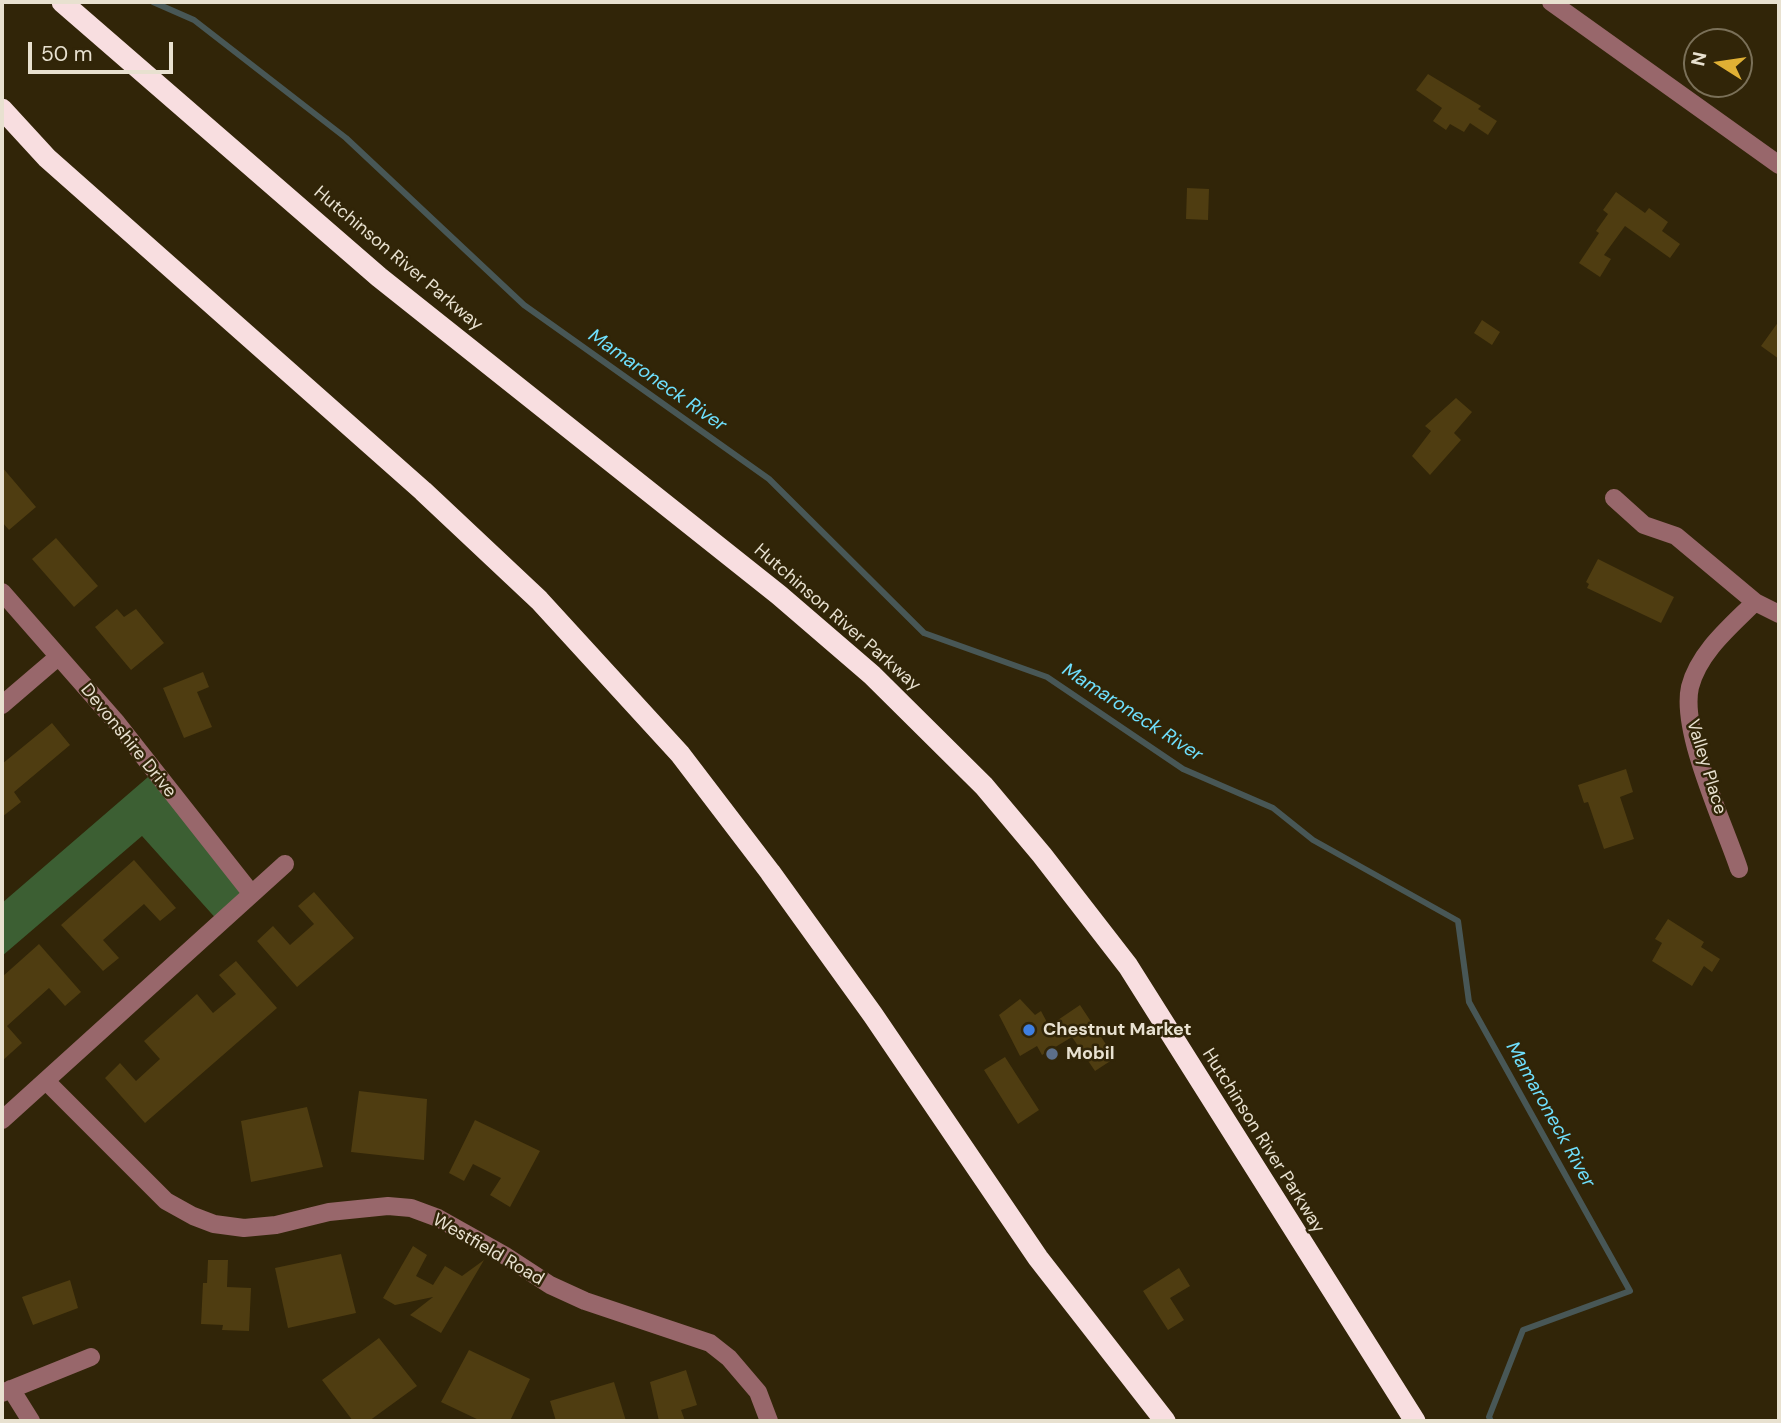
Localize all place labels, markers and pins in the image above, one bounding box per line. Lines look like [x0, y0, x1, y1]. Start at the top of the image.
place label: Chestnut Market [1043, 1019, 1192, 1041]
marker: Chestnut Market [1021, 1022, 1037, 1038]
place label: Mobil [1066, 1043, 1114, 1065]
marker: Mobil [1044, 1046, 1060, 1062]

